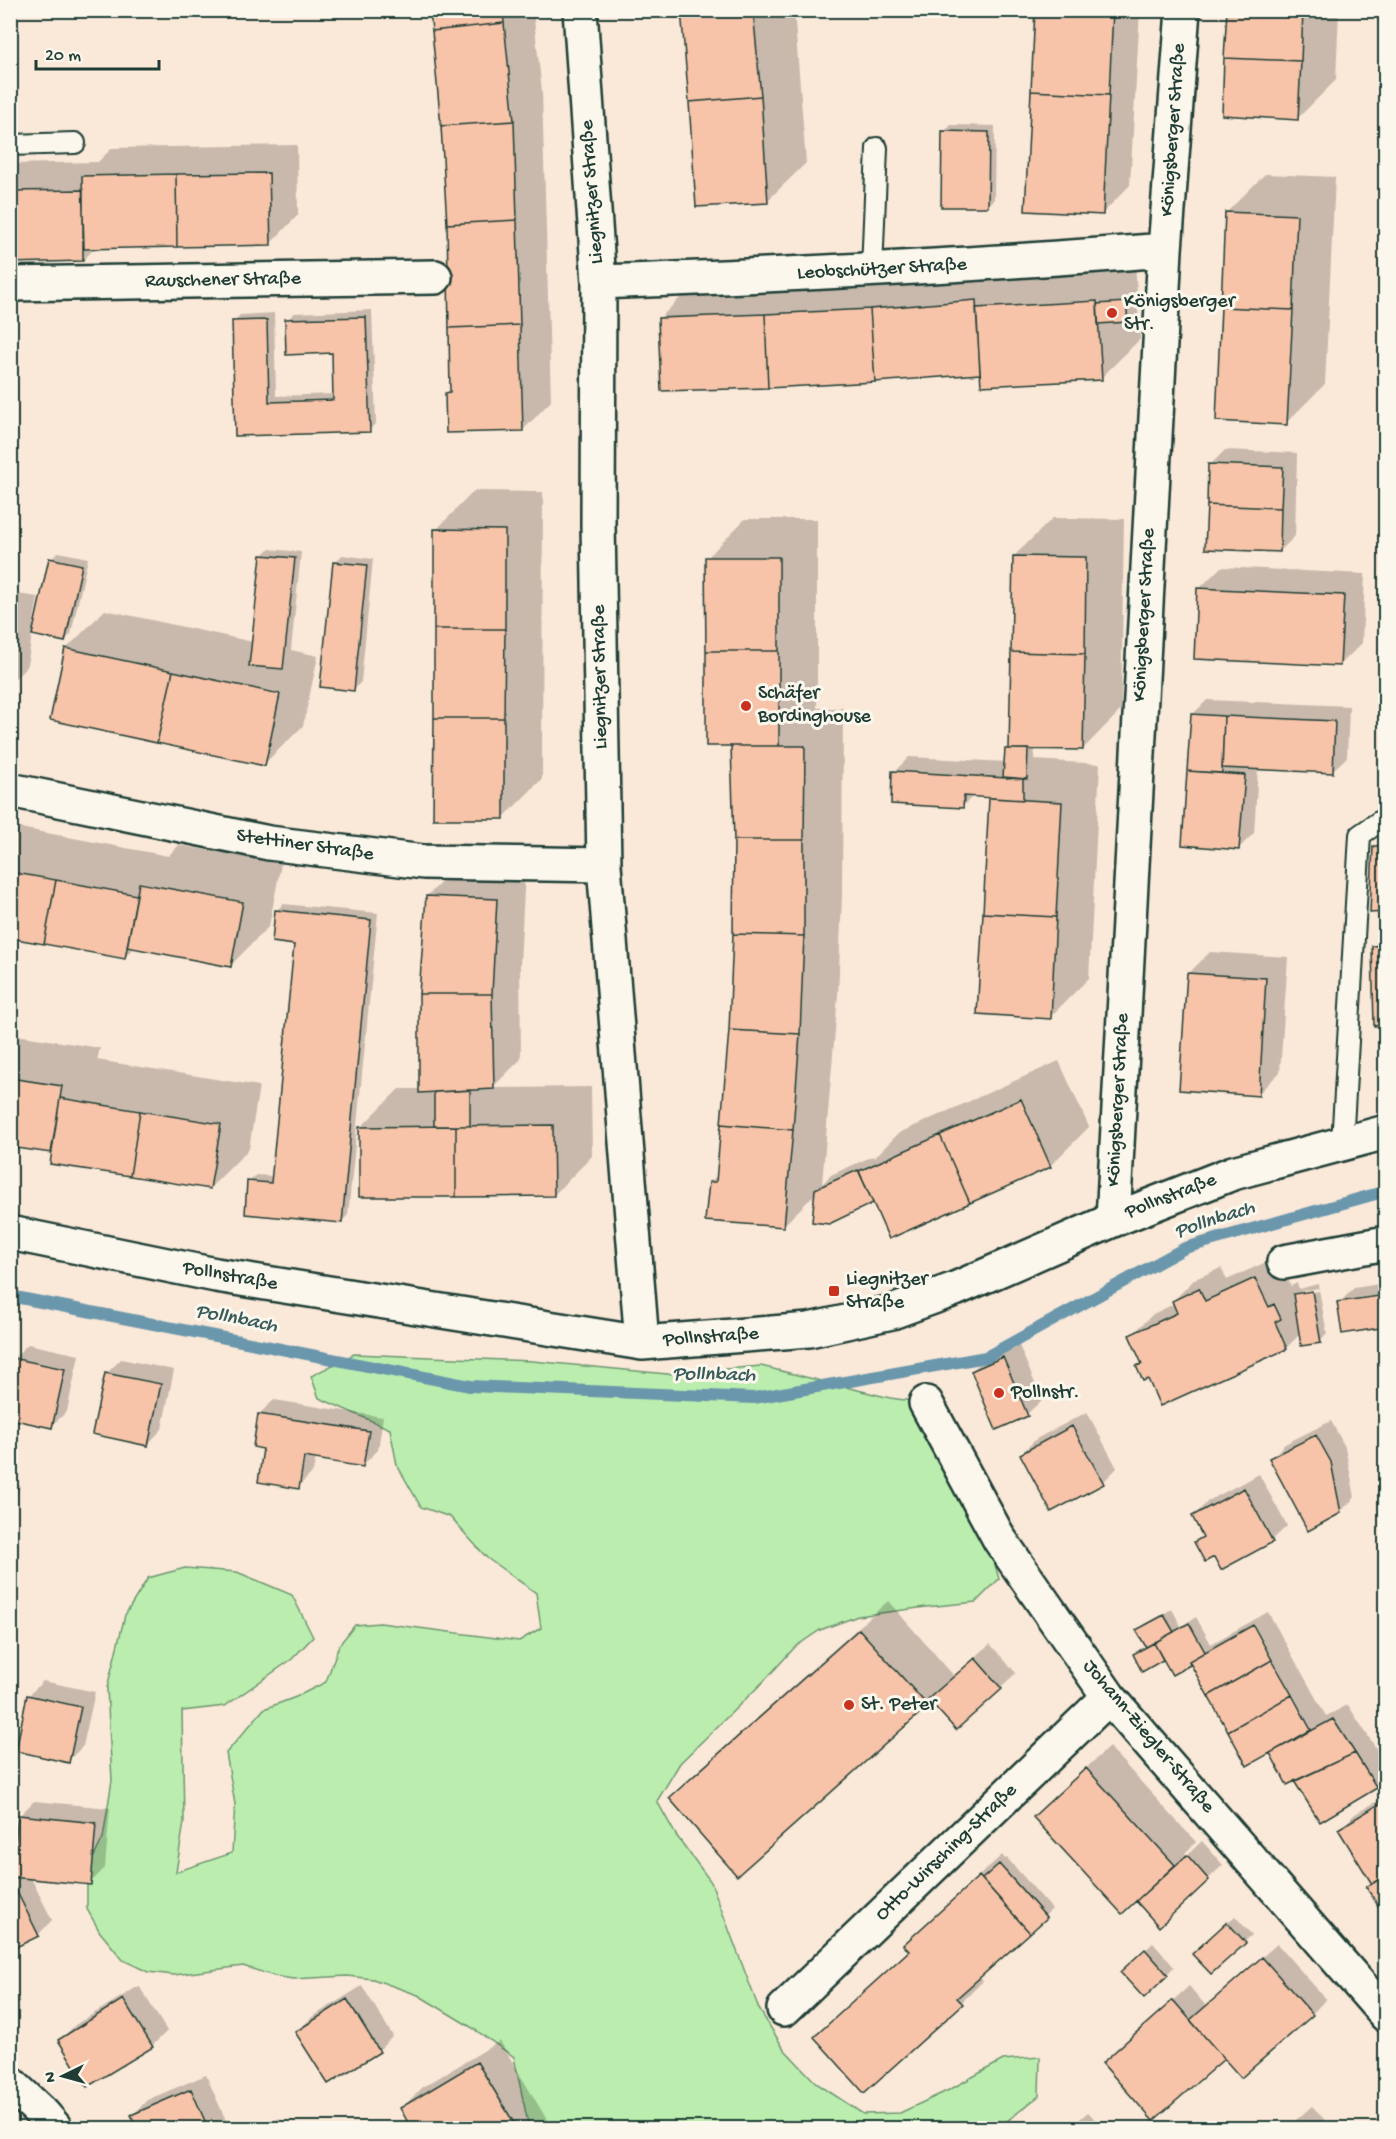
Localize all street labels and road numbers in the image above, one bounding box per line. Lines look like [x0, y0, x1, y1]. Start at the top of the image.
street label: Königsberger Straße [1156, 42, 1192, 217]
street label: Liegnitzer Straße [576, 118, 610, 265]
street label: Leobschützer Straße [796, 254, 968, 286]
street label: Rauschener Straße [145, 268, 302, 294]
street label: Königsberger Straße [1129, 527, 1161, 702]
street label: Liegnitzer Straße [588, 604, 614, 749]
street label: Stettiner Straße [235, 825, 376, 867]
street label: Königsberger Straße [1103, 1012, 1135, 1187]
street label: Pollnstraße [1121, 1169, 1221, 1225]
street label: Pollnstraße [180, 1257, 280, 1297]
street label: Pollnstraße [661, 1323, 760, 1353]
street label: Johann-Ziegler-Straße [1077, 1656, 1219, 1819]
street label: Otto-Wirsching-Straße [871, 1779, 1023, 1927]

